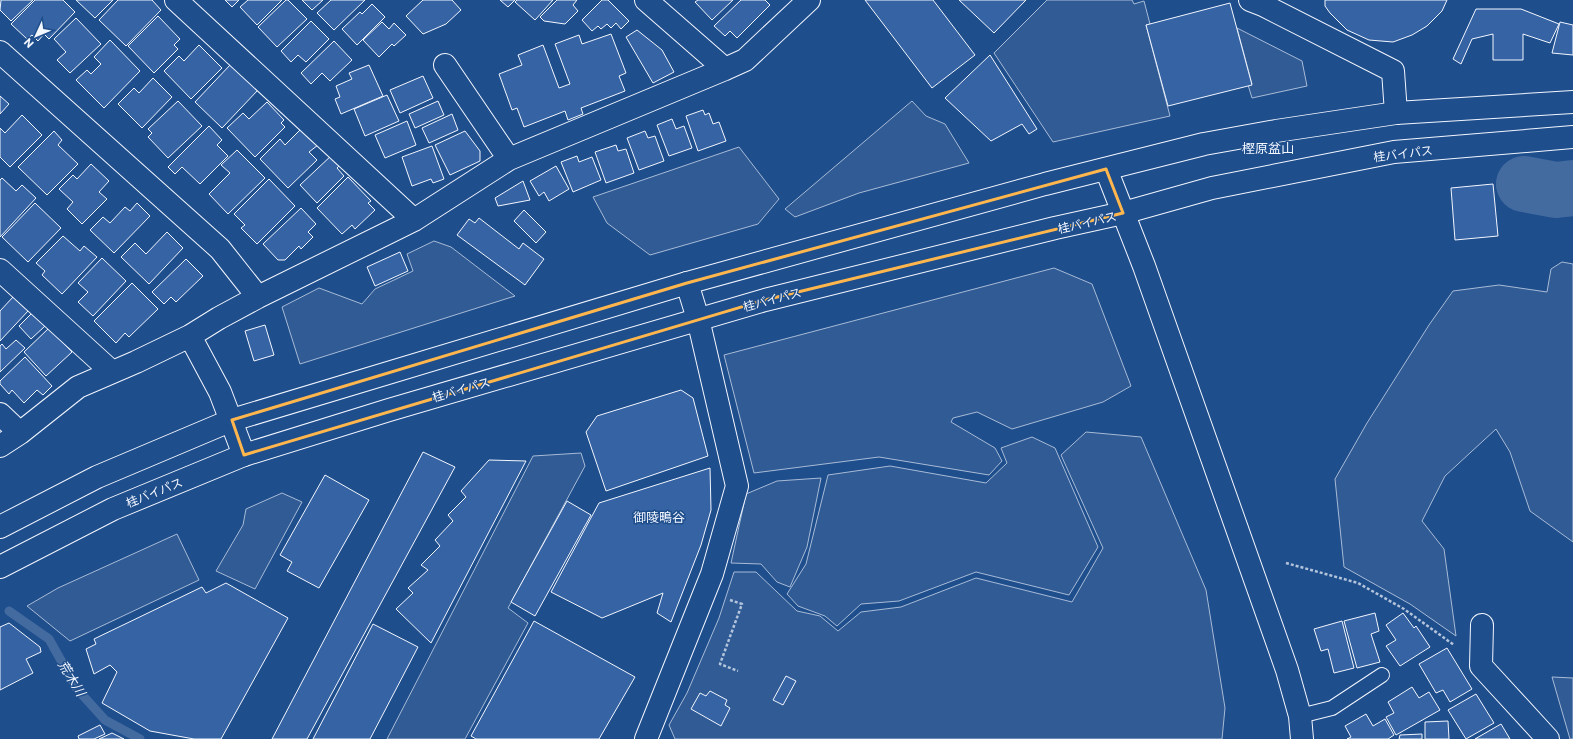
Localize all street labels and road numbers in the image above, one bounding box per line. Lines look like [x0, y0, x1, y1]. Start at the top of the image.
street label: 桂バイパス [1372, 142, 1434, 164]
street label: 桂バイパス [1056, 208, 1118, 236]
street label: 桂バイパス [741, 285, 803, 313]
street label: 桂バイパス [430, 374, 492, 404]
street label: 桂バイパス [124, 474, 184, 510]

